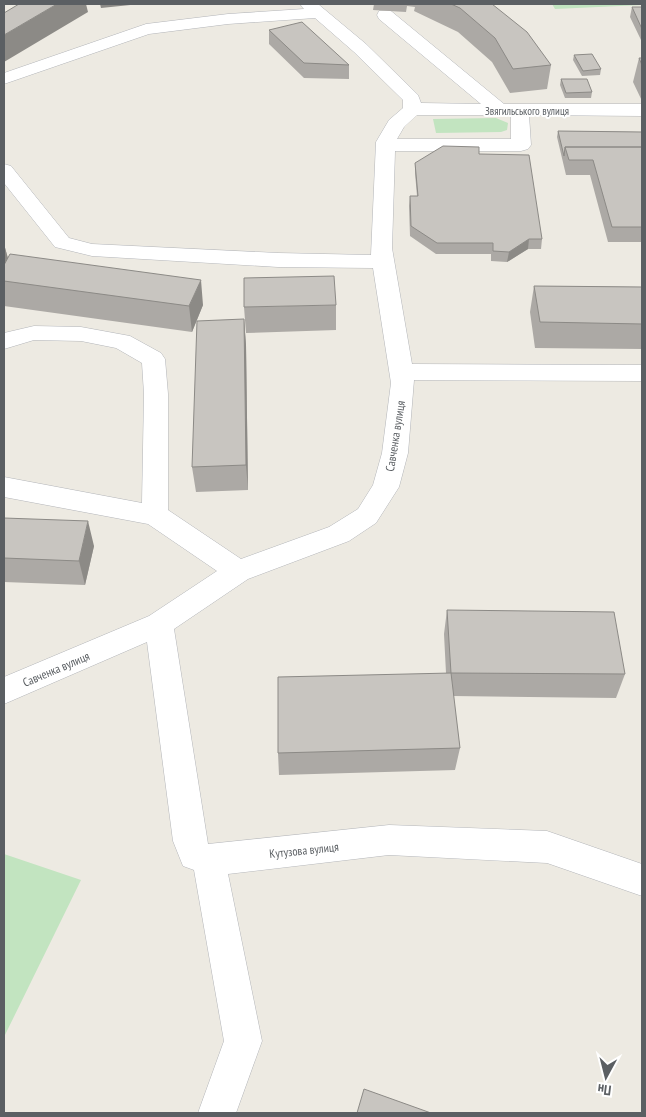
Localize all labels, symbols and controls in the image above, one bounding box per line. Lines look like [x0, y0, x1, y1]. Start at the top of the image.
street label: Звягильського вулиця [485, 104, 569, 118]
street label: Савченка вулиця [382, 399, 408, 472]
street label: Савченка вулиця [20, 648, 92, 690]
street label: Кутузова вулиця [269, 839, 340, 861]
north arrow [581, 1052, 631, 1102]
text: Пн [597, 1080, 612, 1100]

